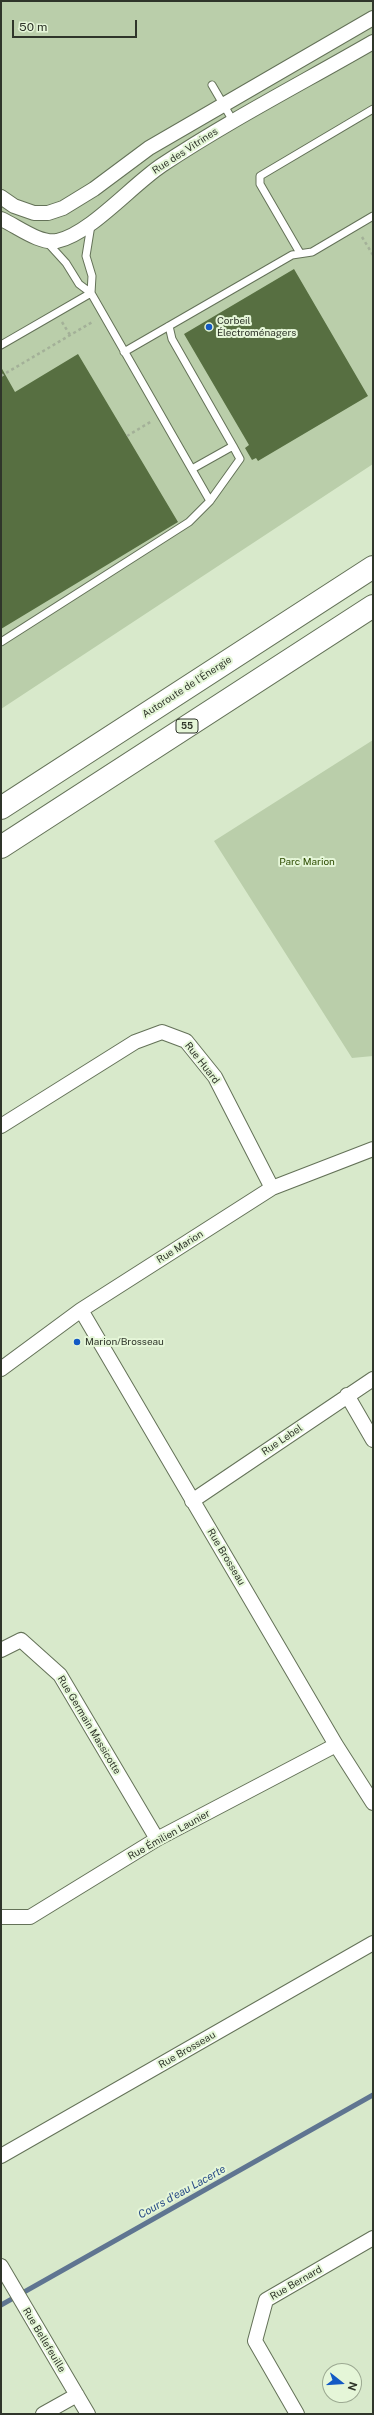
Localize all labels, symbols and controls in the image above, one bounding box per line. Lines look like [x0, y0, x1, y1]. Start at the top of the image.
scale bar [14, 12, 139, 38]
text: 50 m [19, 20, 47, 34]
street label: Rue des Vitrines [150, 125, 220, 177]
place label: Corbeil Électroménagers [217, 315, 296, 338]
marker: Corbeil Électroménagers [204, 322, 214, 332]
street label: Autoroute de l'Énergie [140, 654, 234, 720]
road number: 55 [176, 719, 198, 733]
park label: Parc Marion [279, 856, 335, 868]
street label: Rue Huard [182, 1040, 222, 1086]
street label: Rue Marion [154, 1228, 206, 1266]
place label: Marion/Brosseau [85, 1336, 164, 1348]
marker: Marion/Brosseau [72, 1337, 82, 1347]
street label: Rue Lebel [259, 1422, 305, 1458]
street label: Rue Brosseau [204, 1527, 248, 1587]
street label: Rue Germain Massicotte [55, 1674, 123, 1776]
street label: Rue Émilien Launier [126, 1807, 212, 1863]
street label: Rue Brosseau [156, 2029, 218, 2071]
water label: Cours d'eau Lacerte [136, 2162, 228, 2222]
street label: Rue Bernard [268, 2263, 324, 2303]
street label: Rue Bellefeuille [20, 2305, 68, 2375]
north arrow [322, 2363, 362, 2403]
text: N [346, 2380, 360, 2392]

